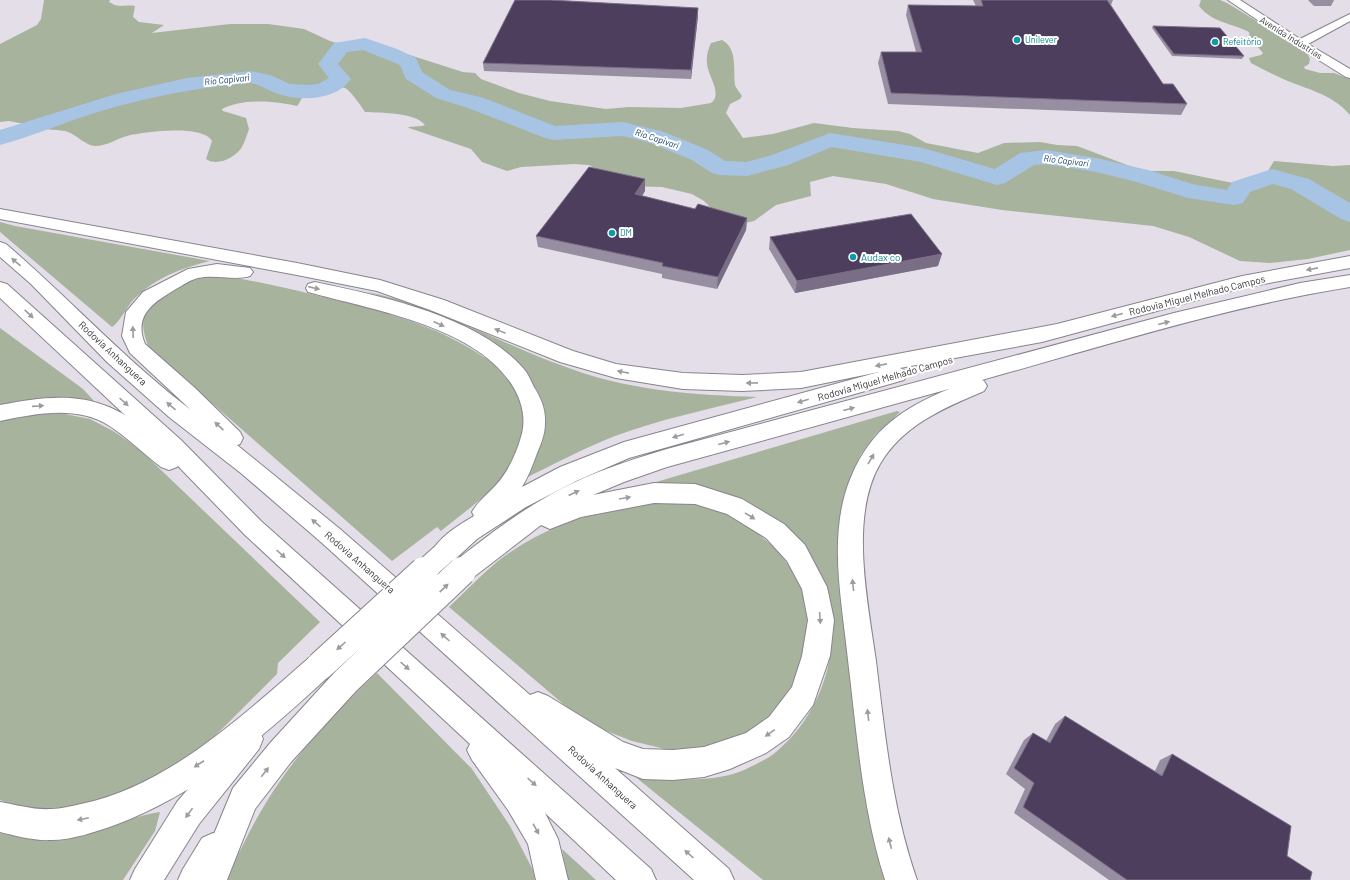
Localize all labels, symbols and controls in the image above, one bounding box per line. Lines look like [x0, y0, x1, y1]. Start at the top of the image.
street label: Avenida Indústrias [1258, 14, 1325, 61]
place label: Unilever [1025, 34, 1058, 45]
marker: Unilever [1012, 35, 1022, 45]
place label: Refeitório [1223, 36, 1262, 47]
marker: Refeitório [1210, 37, 1220, 47]
water label: Rio Capivari [204, 72, 251, 87]
water label: Rio Capivari [634, 126, 681, 151]
water label: Rio Capivari [1043, 152, 1090, 169]
place label: DM [620, 227, 632, 238]
marker: DM [607, 228, 617, 238]
place label: Audax co [861, 251, 900, 263]
marker: Audax co [848, 252, 858, 262]
one-way arrow [10, 257, 21, 266]
one-way arrow [1306, 266, 1318, 272]
street label: Rodovia Miguel Melhado Campos [1128, 272, 1267, 318]
one-way arrow [308, 285, 321, 291]
one-way arrow [24, 309, 34, 319]
one-way arrow [1111, 312, 1123, 318]
street label: Rodovia Anhanguera [76, 318, 150, 388]
one-way arrow [1157, 319, 1170, 325]
one-way arrow [433, 321, 445, 327]
one-way arrow [130, 325, 136, 338]
one-way arrow [494, 327, 506, 333]
street label: Rodovia Miguel Melhado Campos [816, 353, 954, 403]
one-way arrow [875, 362, 887, 368]
one-way arrow [617, 369, 629, 375]
one-way arrow [745, 380, 758, 386]
one-way arrow [120, 397, 129, 406]
one-way arrow [797, 398, 809, 404]
one-way arrow [32, 402, 44, 409]
one-way arrow [167, 402, 176, 411]
one-way arrow [843, 405, 855, 411]
one-way arrow [214, 421, 224, 430]
one-way arrow [671, 433, 683, 439]
one-way arrow [718, 440, 730, 446]
one-way arrow [868, 453, 875, 465]
one-way arrow [569, 490, 581, 496]
one-way arrow [619, 495, 631, 501]
one-way arrow [745, 512, 755, 520]
one-way arrow [310, 519, 321, 528]
street label: Rodovia Anhanguera [323, 528, 397, 596]
one-way arrow [276, 550, 287, 559]
one-way arrow [850, 579, 857, 591]
one-way arrow [439, 583, 449, 592]
one-way arrow [816, 612, 823, 624]
one-way arrow [440, 633, 451, 642]
one-way arrow [336, 642, 347, 651]
one-way arrow [400, 661, 410, 671]
one-way arrow [865, 709, 871, 721]
one-way arrow [765, 729, 775, 737]
street label: Rodovia Anhanguera [566, 743, 640, 811]
one-way arrow [194, 760, 205, 768]
one-way arrow [261, 766, 269, 777]
one-way arrow [527, 777, 537, 787]
one-way arrow [185, 808, 193, 818]
one-way arrow [77, 817, 89, 823]
one-way arrow [533, 823, 539, 835]
one-way arrow [887, 836, 893, 849]
one-way arrow [684, 849, 694, 859]

